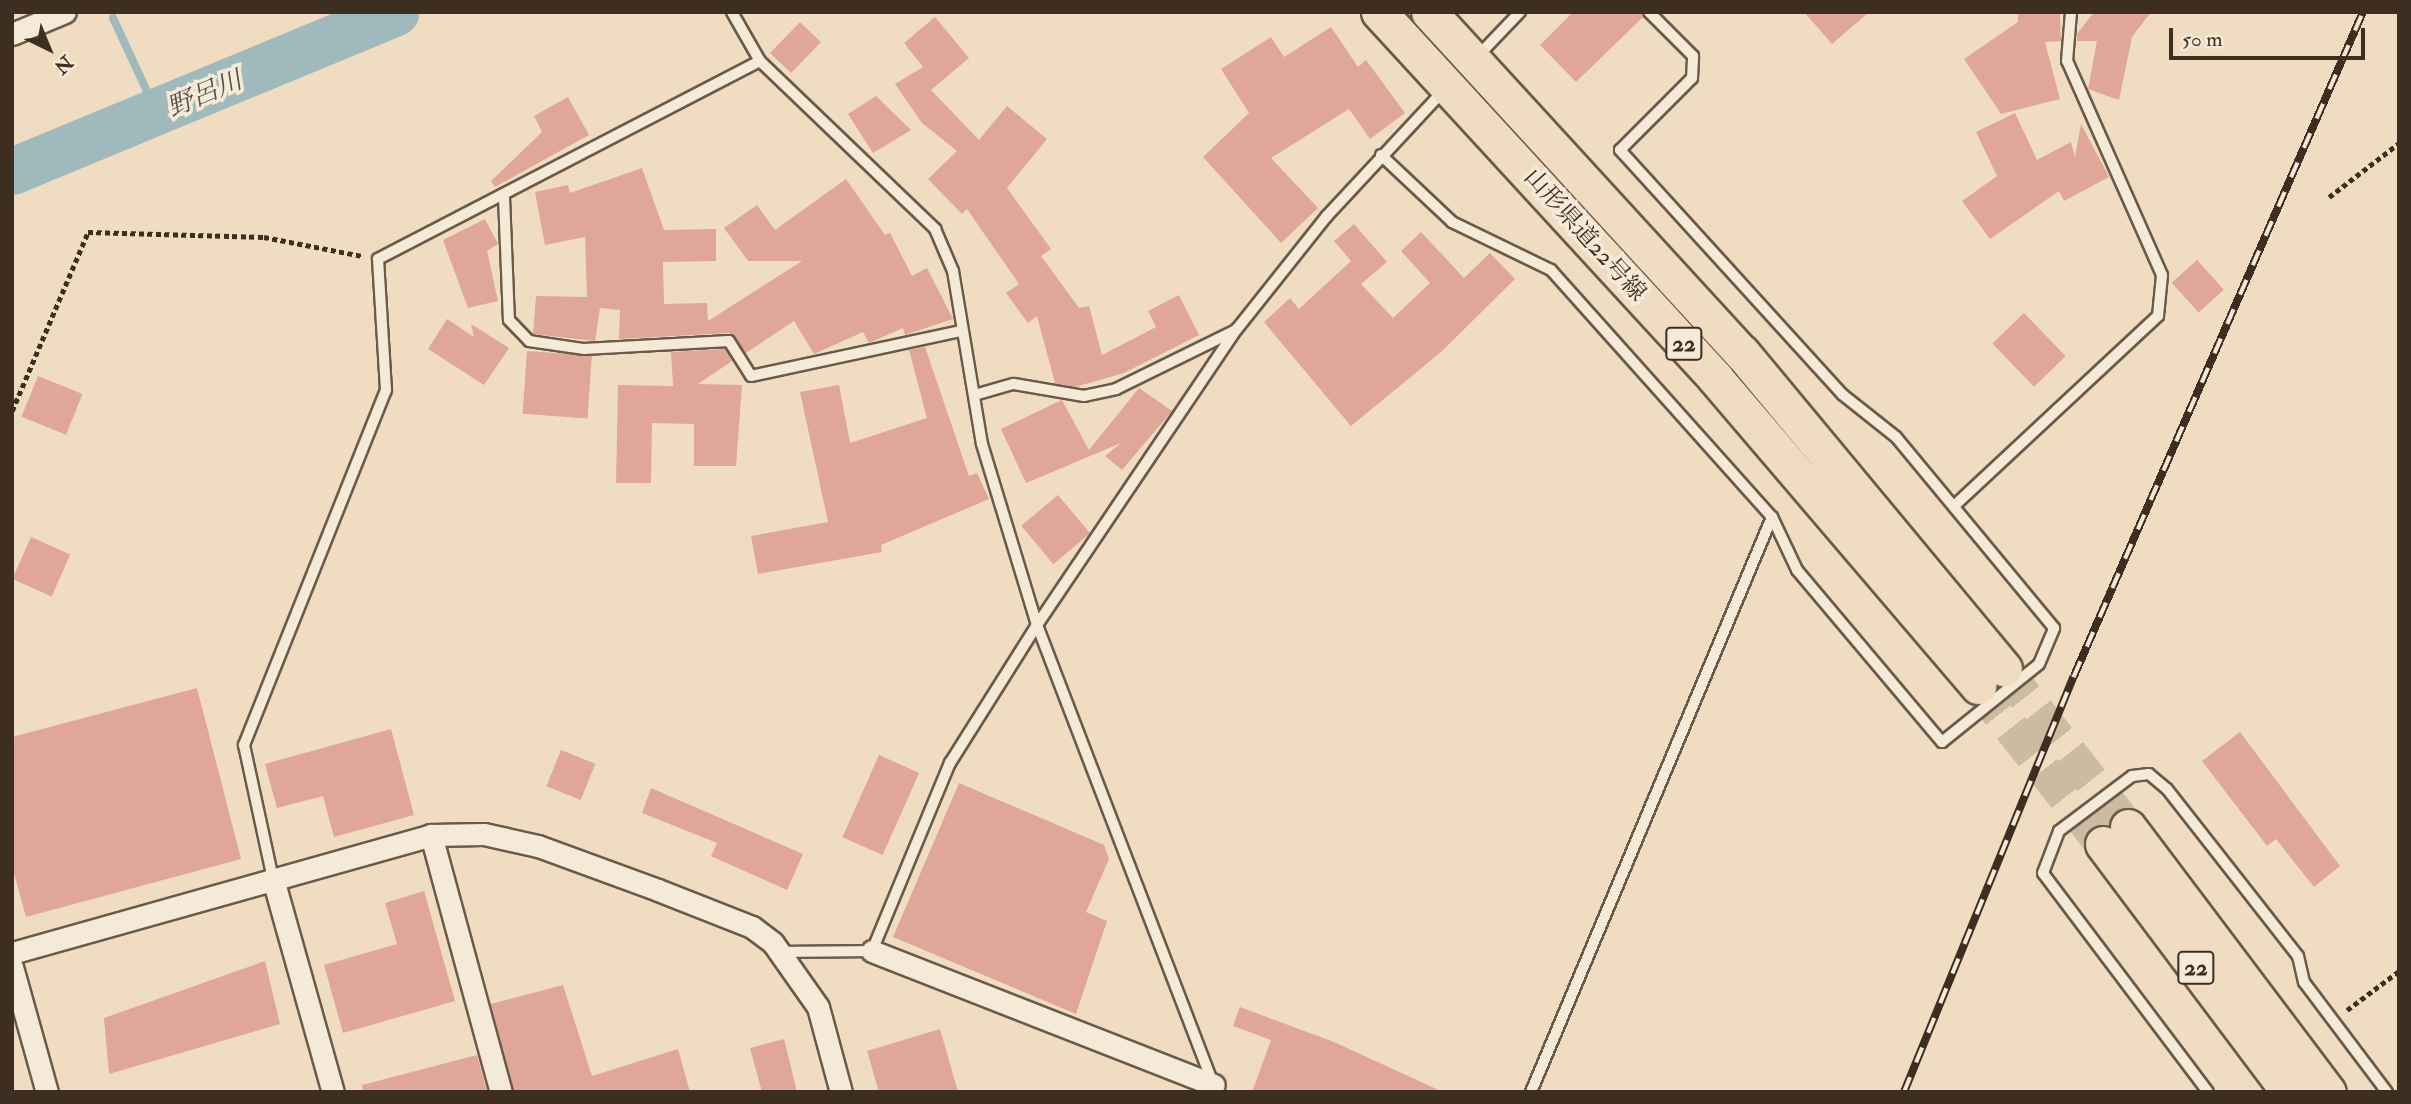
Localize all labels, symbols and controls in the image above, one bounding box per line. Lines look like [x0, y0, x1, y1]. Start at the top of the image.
north arrow [14, 14, 84, 84]
scale bar [2173, 14, 2369, 58]
text: 50 m [2182, 26, 2223, 53]
text: N [49, 50, 78, 79]
water label: 野呂川 [163, 65, 247, 125]
street label: 山形県道22号線 [1518, 163, 1652, 307]
road number: 22 [1665, 324, 1703, 364]
road number: 22 [2177, 948, 2215, 987]

